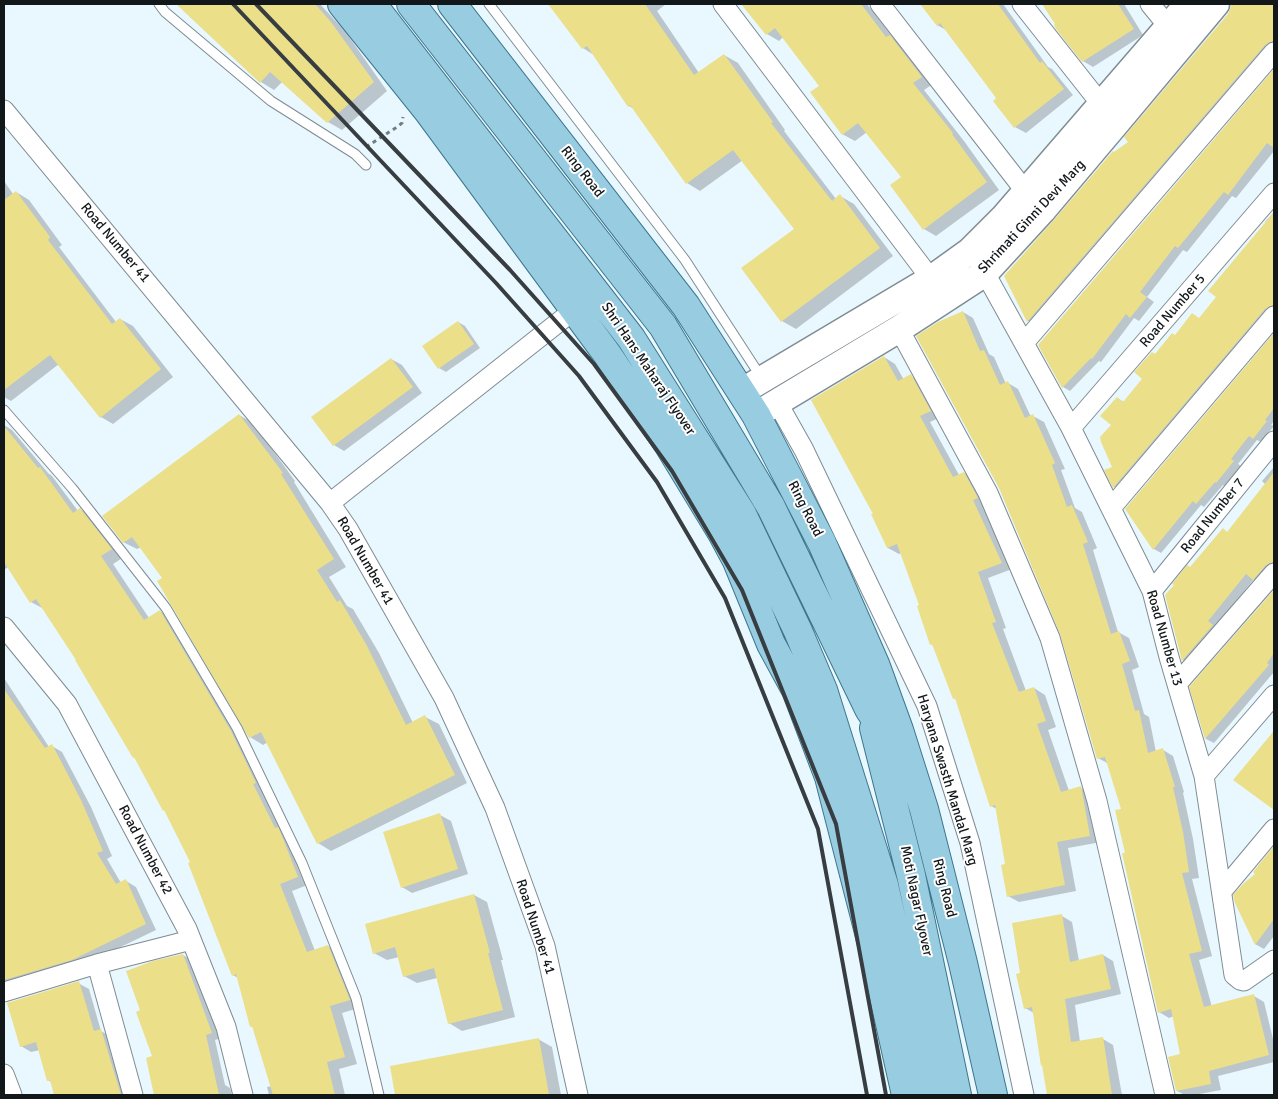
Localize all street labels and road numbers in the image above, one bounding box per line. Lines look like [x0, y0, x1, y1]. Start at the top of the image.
street label: Ring Road [557, 143, 607, 201]
street label: Shrimati Ginni Devi Marg [975, 157, 1089, 277]
street label: Road Number 41 [77, 200, 153, 286]
street label: Road Number 5 [1137, 271, 1209, 351]
street label: Shri Hans Maharaj Flyover [597, 299, 699, 439]
street label: Road Number 7 [1178, 475, 1248, 557]
street label: Ring Road [784, 478, 826, 540]
street label: Road Number 41 [333, 514, 397, 608]
street label: Road Number 13 [1142, 588, 1186, 688]
street label: Haryana Swasth Mandal Marg [913, 692, 981, 868]
street label: Road Number 42 [114, 802, 176, 898]
street label: Moti Nagar Flyover [896, 844, 936, 958]
street label: Ring Road [929, 857, 959, 919]
street label: Road Number 41 [512, 877, 558, 977]

